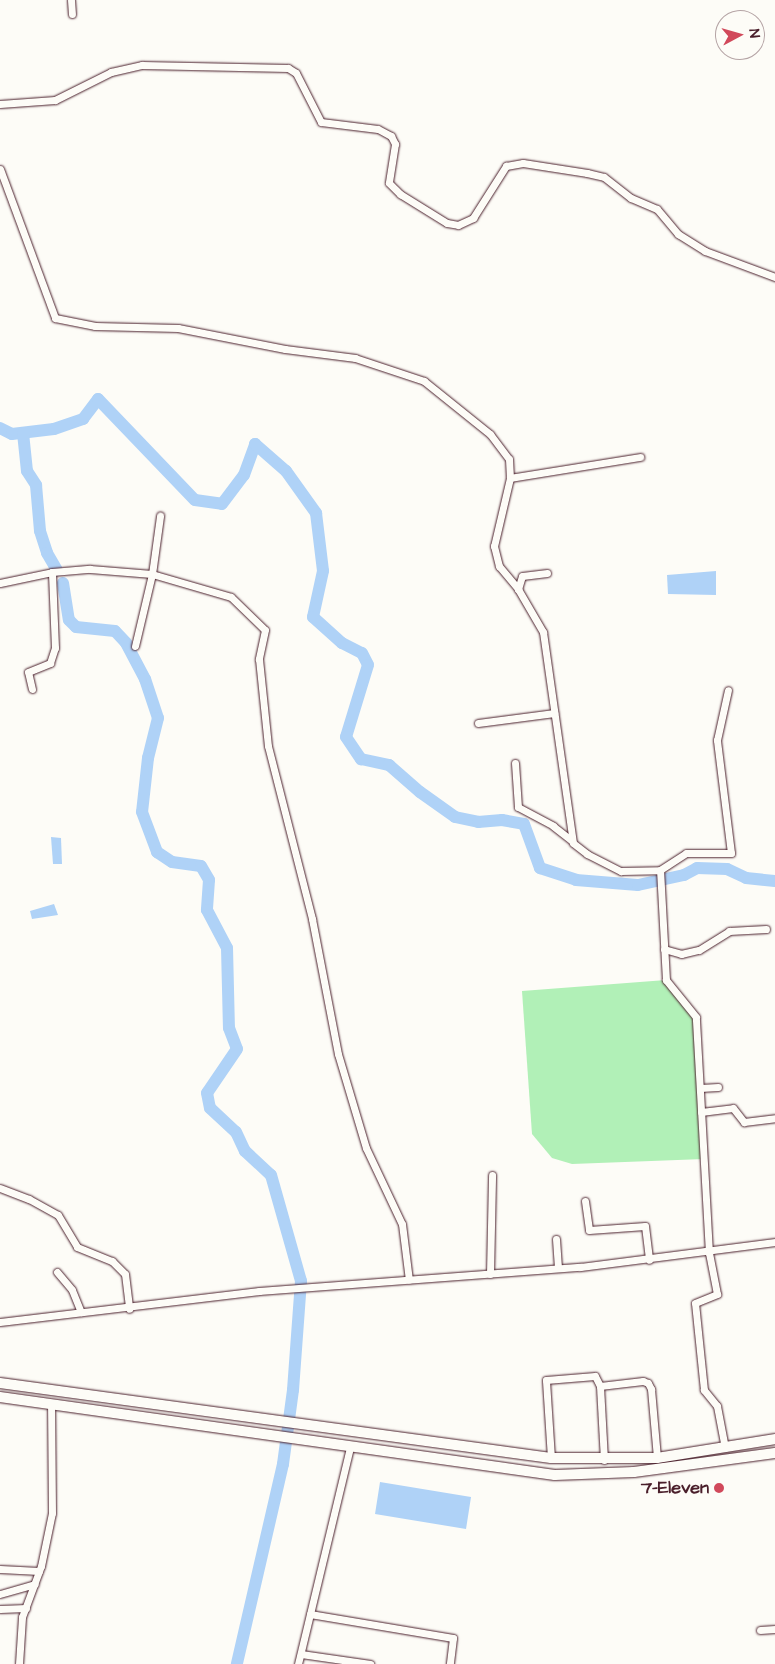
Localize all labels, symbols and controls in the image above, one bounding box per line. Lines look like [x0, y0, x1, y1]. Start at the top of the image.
north arrow [715, 10, 765, 60]
text: N [744, 28, 764, 39]
place label: 7-Eleven [641, 1477, 709, 1499]
marker: 7-Eleven [713, 1482, 725, 1494]

